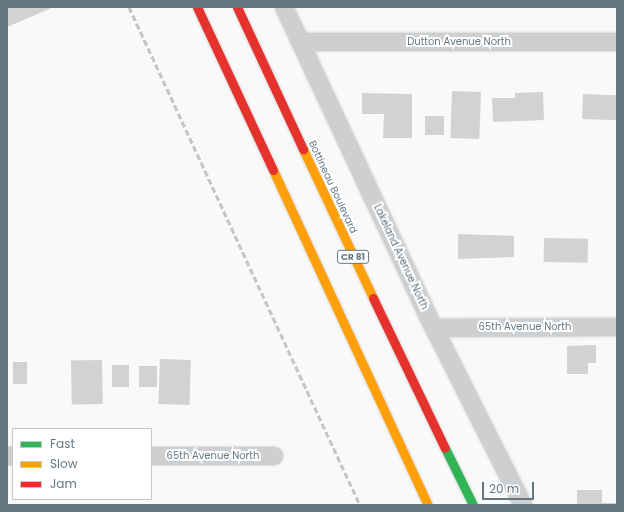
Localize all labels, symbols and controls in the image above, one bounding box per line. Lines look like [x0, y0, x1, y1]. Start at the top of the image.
street label: Dutton Avenue North [407, 36, 511, 48]
street label: Bottineau Boulevard [306, 139, 360, 235]
street label: Lakeland Avenue North [371, 202, 431, 312]
road number: CR 81 [337, 250, 369, 264]
street label: 65th Avenue North [479, 321, 571, 333]
legend [12, 428, 152, 500]
text: Fast [50, 435, 75, 452]
street label: 65th Avenue North [167, 450, 259, 462]
text: Slow [50, 455, 78, 472]
scale bar [484, 474, 536, 500]
text: Jam [50, 475, 77, 492]
text: 20 m [489, 480, 519, 497]

